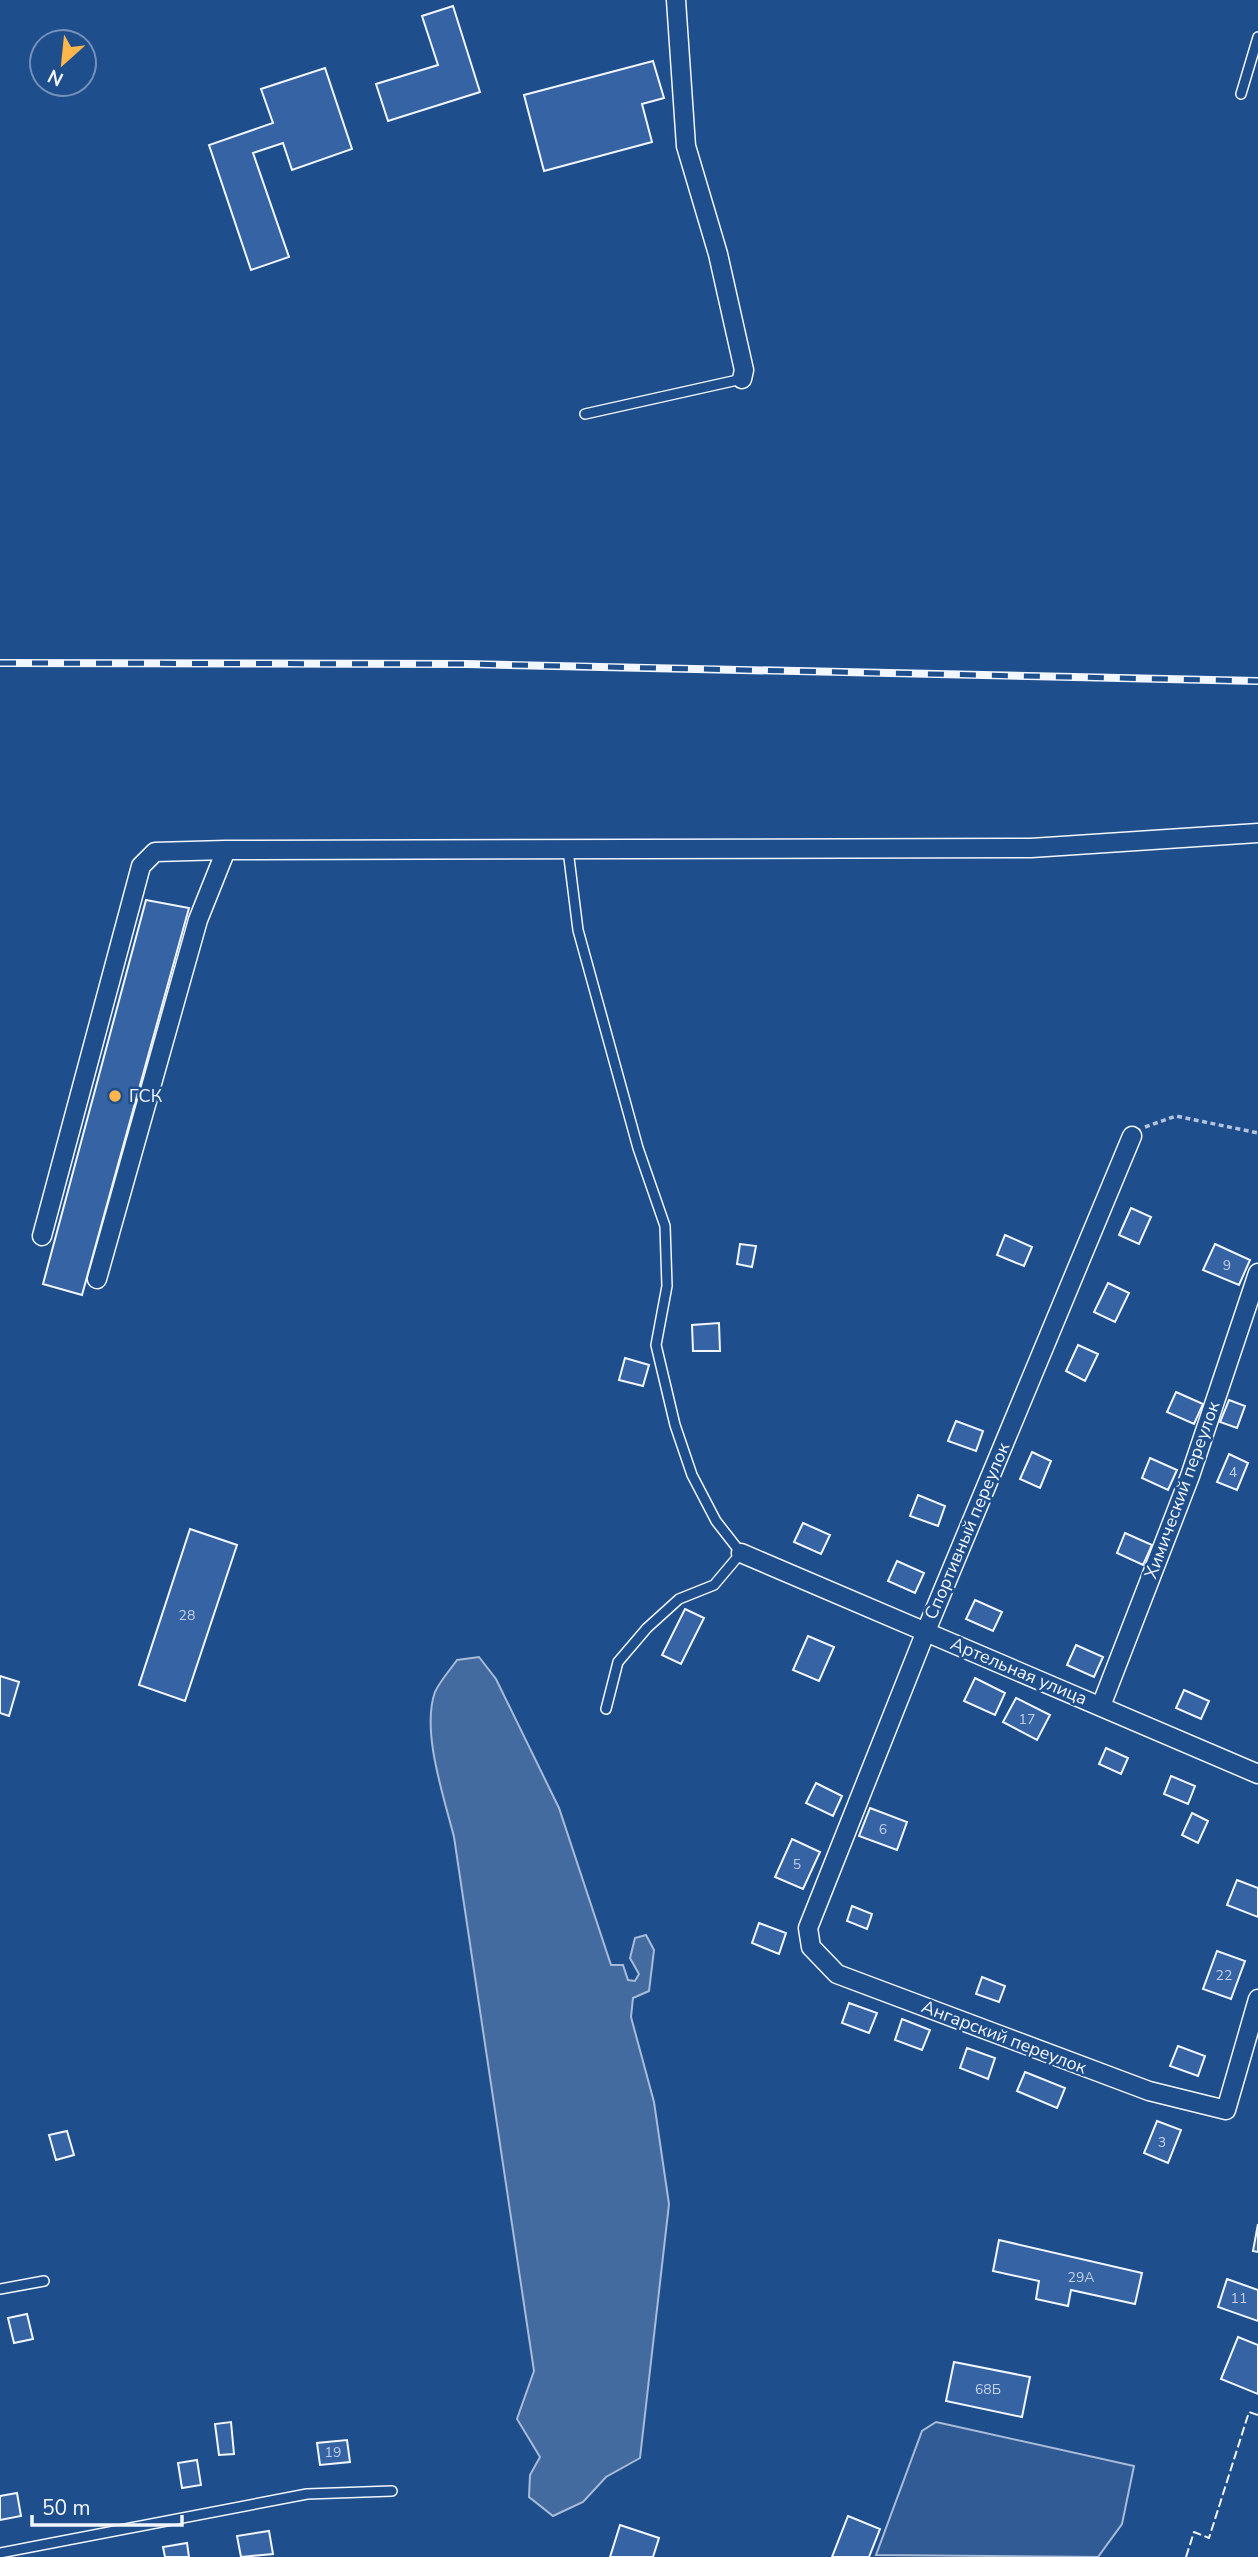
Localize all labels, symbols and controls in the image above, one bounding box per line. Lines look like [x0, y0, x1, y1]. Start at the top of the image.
north arrow [28, 28, 98, 98]
text: N [43, 62, 68, 92]
place label: ГСК [129, 1084, 163, 1108]
marker: ГСК [107, 1088, 123, 1104]
house number: 9 [1223, 1256, 1231, 1275]
street label: Химический переулок [1139, 1397, 1226, 1582]
street label: Спортивный переулок [919, 1438, 1015, 1623]
house number: 4 [1229, 1463, 1237, 1482]
house number: 28 [179, 1606, 195, 1625]
street label: Артельная улица [947, 1631, 1091, 1711]
house number: 17 [1019, 1710, 1035, 1729]
house number: 6 [879, 1820, 887, 1839]
house number: 5 [793, 1855, 801, 1874]
house number: 22 [1216, 1966, 1232, 1985]
street label: Ангарский переулок [918, 1994, 1090, 2080]
house number: 3 [1158, 2133, 1166, 2152]
house number: 29А [1067, 2268, 1095, 2287]
house number: 11 [1231, 2289, 1247, 2308]
house number: 68Б [975, 2380, 1001, 2399]
house number: 19 [325, 2443, 341, 2462]
scale bar [32, 2484, 182, 2528]
text: 50 m [42, 2494, 91, 2522]

